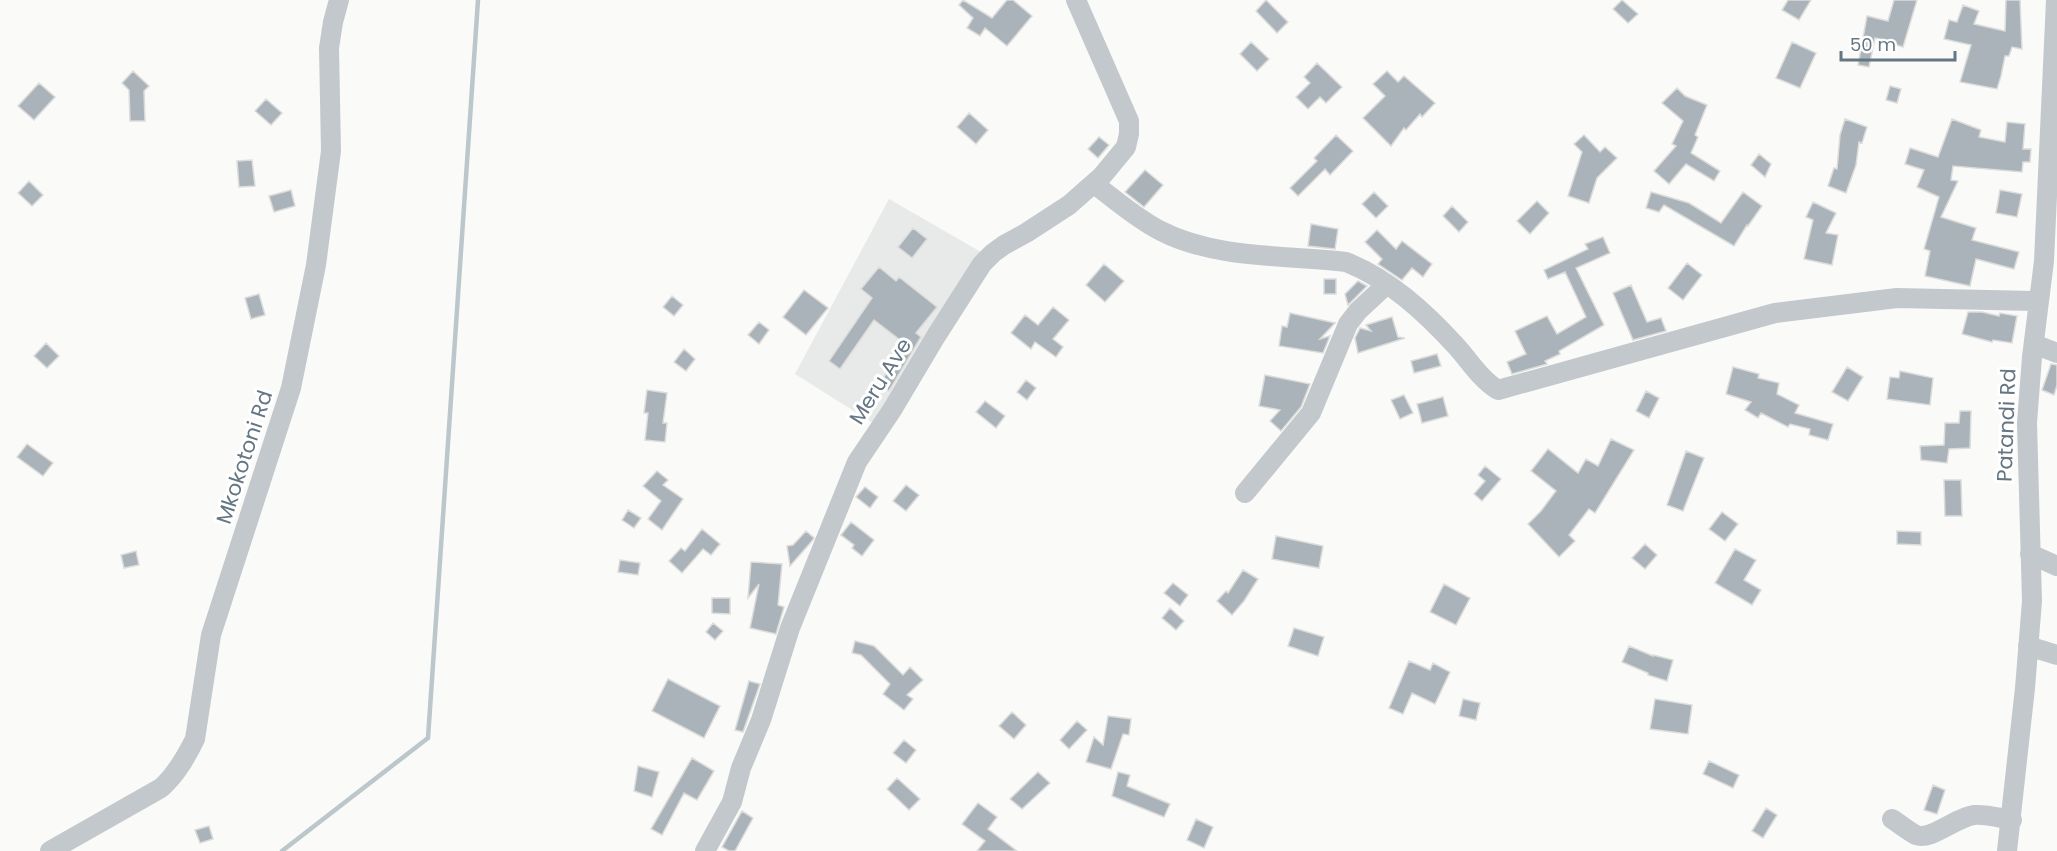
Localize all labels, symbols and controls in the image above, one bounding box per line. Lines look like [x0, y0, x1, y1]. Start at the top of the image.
scale bar [1841, 24, 1955, 62]
text: 50 m [1850, 32, 1896, 57]
street label: Meru Ave [842, 332, 918, 430]
street label: Patandi Rd [1990, 368, 2022, 482]
street label: Mkokotoni Rd [209, 386, 279, 528]

